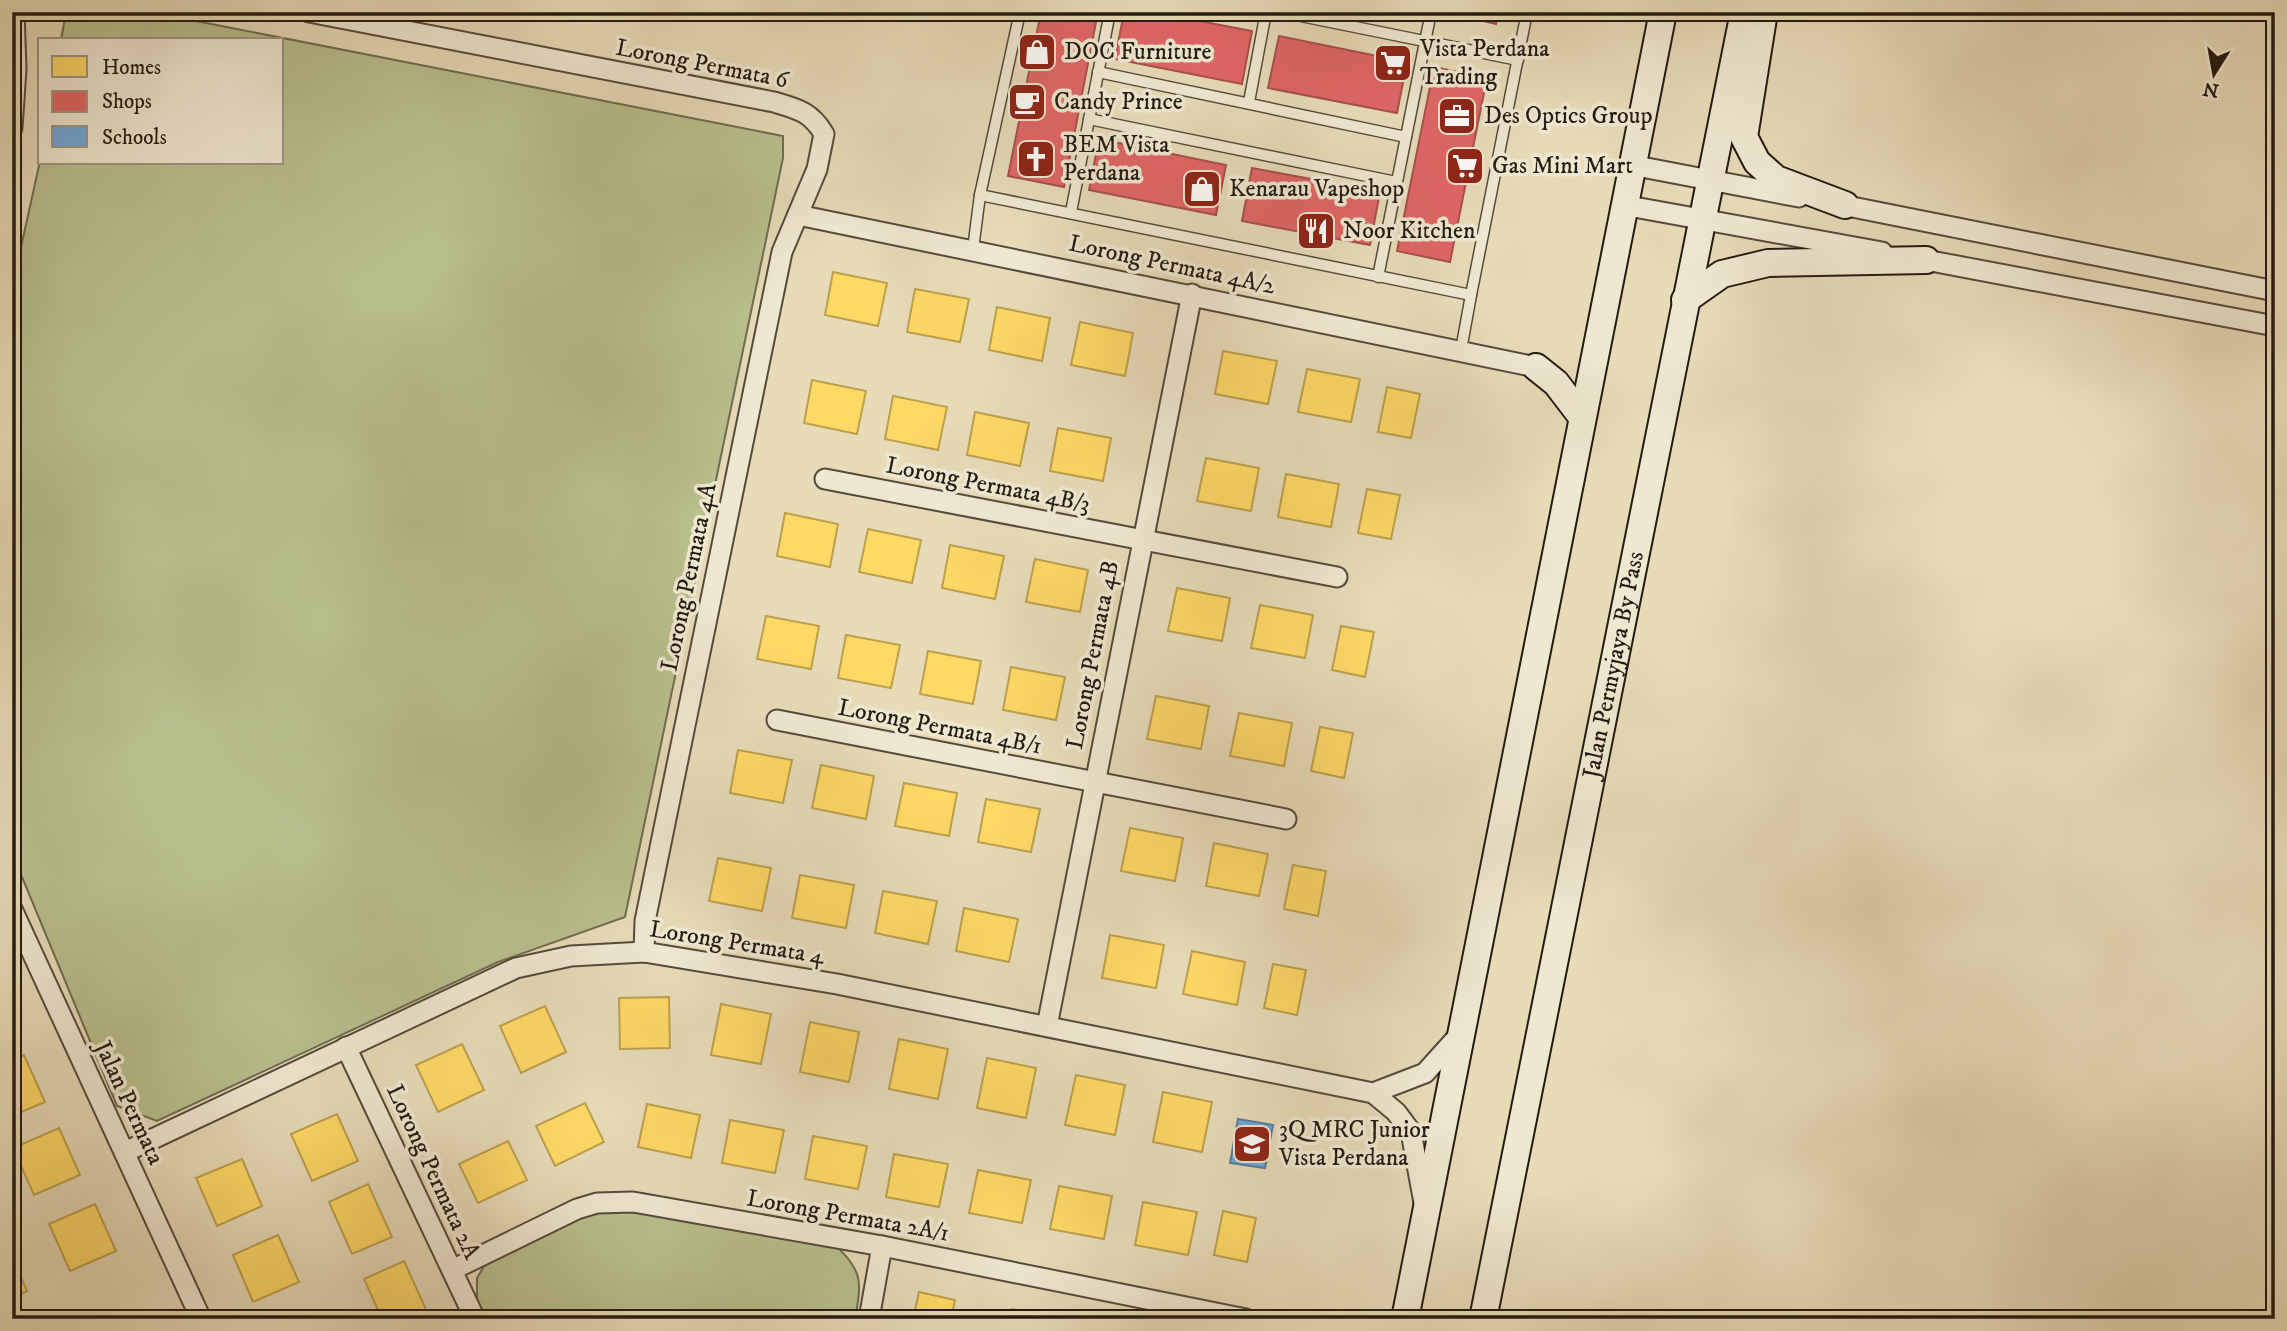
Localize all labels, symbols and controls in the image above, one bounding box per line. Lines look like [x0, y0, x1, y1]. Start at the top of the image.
shop icon: DOC Furniture [1016, 31, 1058, 73]
street label: Lorong Permata 6 [613, 33, 792, 96]
place label: Vista Perdana Trading [1419, 34, 1550, 92]
place label: DOC Furniture [1064, 37, 1211, 67]
legend [38, 38, 284, 164]
north arrow [2178, 38, 2248, 108]
supermarket icon: Vista Perdana Trading [1372, 42, 1414, 84]
text: Homes [102, 55, 161, 81]
text: N [2201, 76, 2221, 102]
cafe icon: Candy Prince [1006, 81, 1048, 123]
place label: Candy Prince [1054, 87, 1183, 117]
text: Shops [102, 89, 152, 115]
office icon: Des Optics Group [1436, 95, 1478, 137]
place label: Des Optics Group [1484, 101, 1652, 131]
text: Schools [102, 125, 167, 151]
place label: BEM Vista Perdana [1063, 130, 1170, 188]
church icon: BEM Vista Perdana [1015, 138, 1057, 180]
supermarket icon: Gas Mini Mart [1444, 145, 1486, 187]
place label: Gas Mini Mart [1492, 151, 1633, 181]
shop icon: Kenarau Vapeshop [1181, 168, 1223, 210]
place label: Kenarau Vapeshop [1229, 174, 1404, 204]
restaurant icon: Noor Kitchen [1295, 210, 1337, 252]
place label: Noor Kitchen [1343, 216, 1476, 246]
street label: Lorong Permata 4A/2 [1066, 228, 1278, 302]
street label: Lorong Permata 4B/3 [884, 451, 1092, 519]
street label: Lorong Permata 4A [654, 479, 724, 674]
street label: Jalan Permyjaya By Pass [1576, 549, 1651, 783]
street label: Lorong Permata 4B [1060, 558, 1126, 752]
street label: Lorong Permata 4B/1 [836, 693, 1044, 761]
street label: Lorong Permata 4 [648, 914, 828, 972]
street label: Jalan Permata [86, 1035, 171, 1170]
street label: Lorong Permata 2A [379, 1080, 487, 1265]
place label: 3Q MRC Junior Vista Perdana [1278, 1115, 1430, 1173]
school or university icon: 3Q MRC Junior Vista Perdana [1231, 1123, 1273, 1165]
street label: Lorong Permata 2A/1 [744, 1183, 952, 1249]

